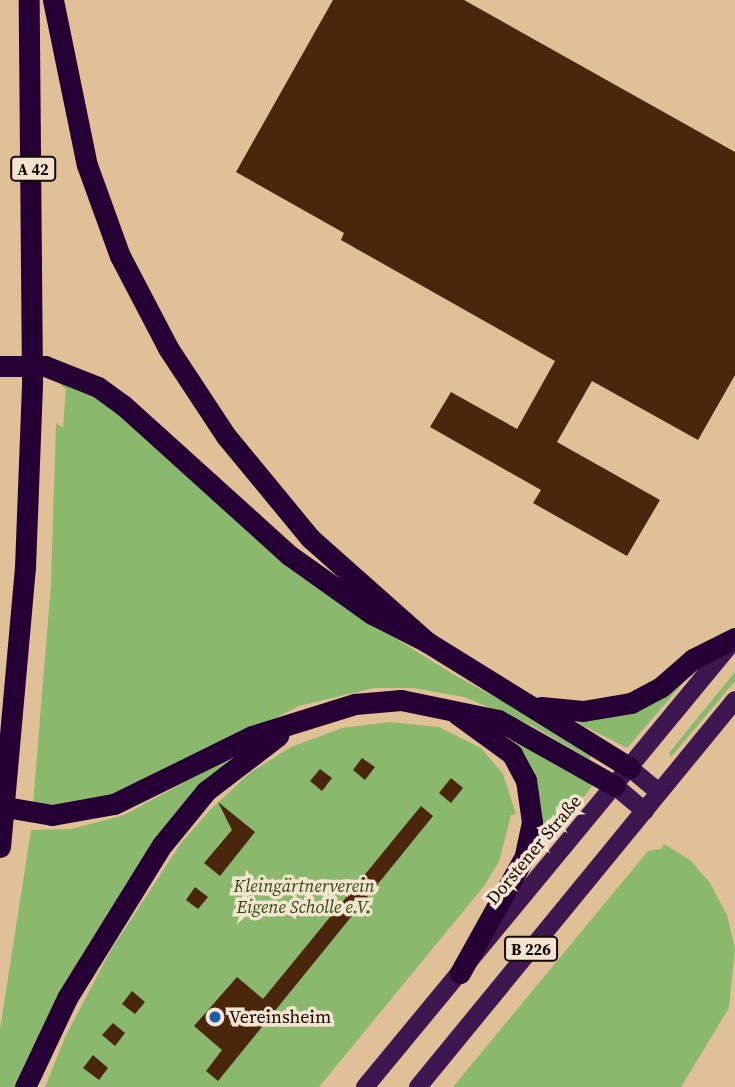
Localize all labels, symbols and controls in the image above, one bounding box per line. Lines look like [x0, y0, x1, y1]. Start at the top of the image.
road number: A 42 [8, 156, 58, 182]
street label: Dorstener Straße [482, 791, 586, 909]
park label: Kleingärtnerverein Eigene Scholle e.V. [233, 876, 375, 918]
road number: B 226 [503, 937, 559, 962]
place label: Vereinsheim [229, 1006, 331, 1028]
marker: Vereinsheim [207, 1009, 223, 1025]

